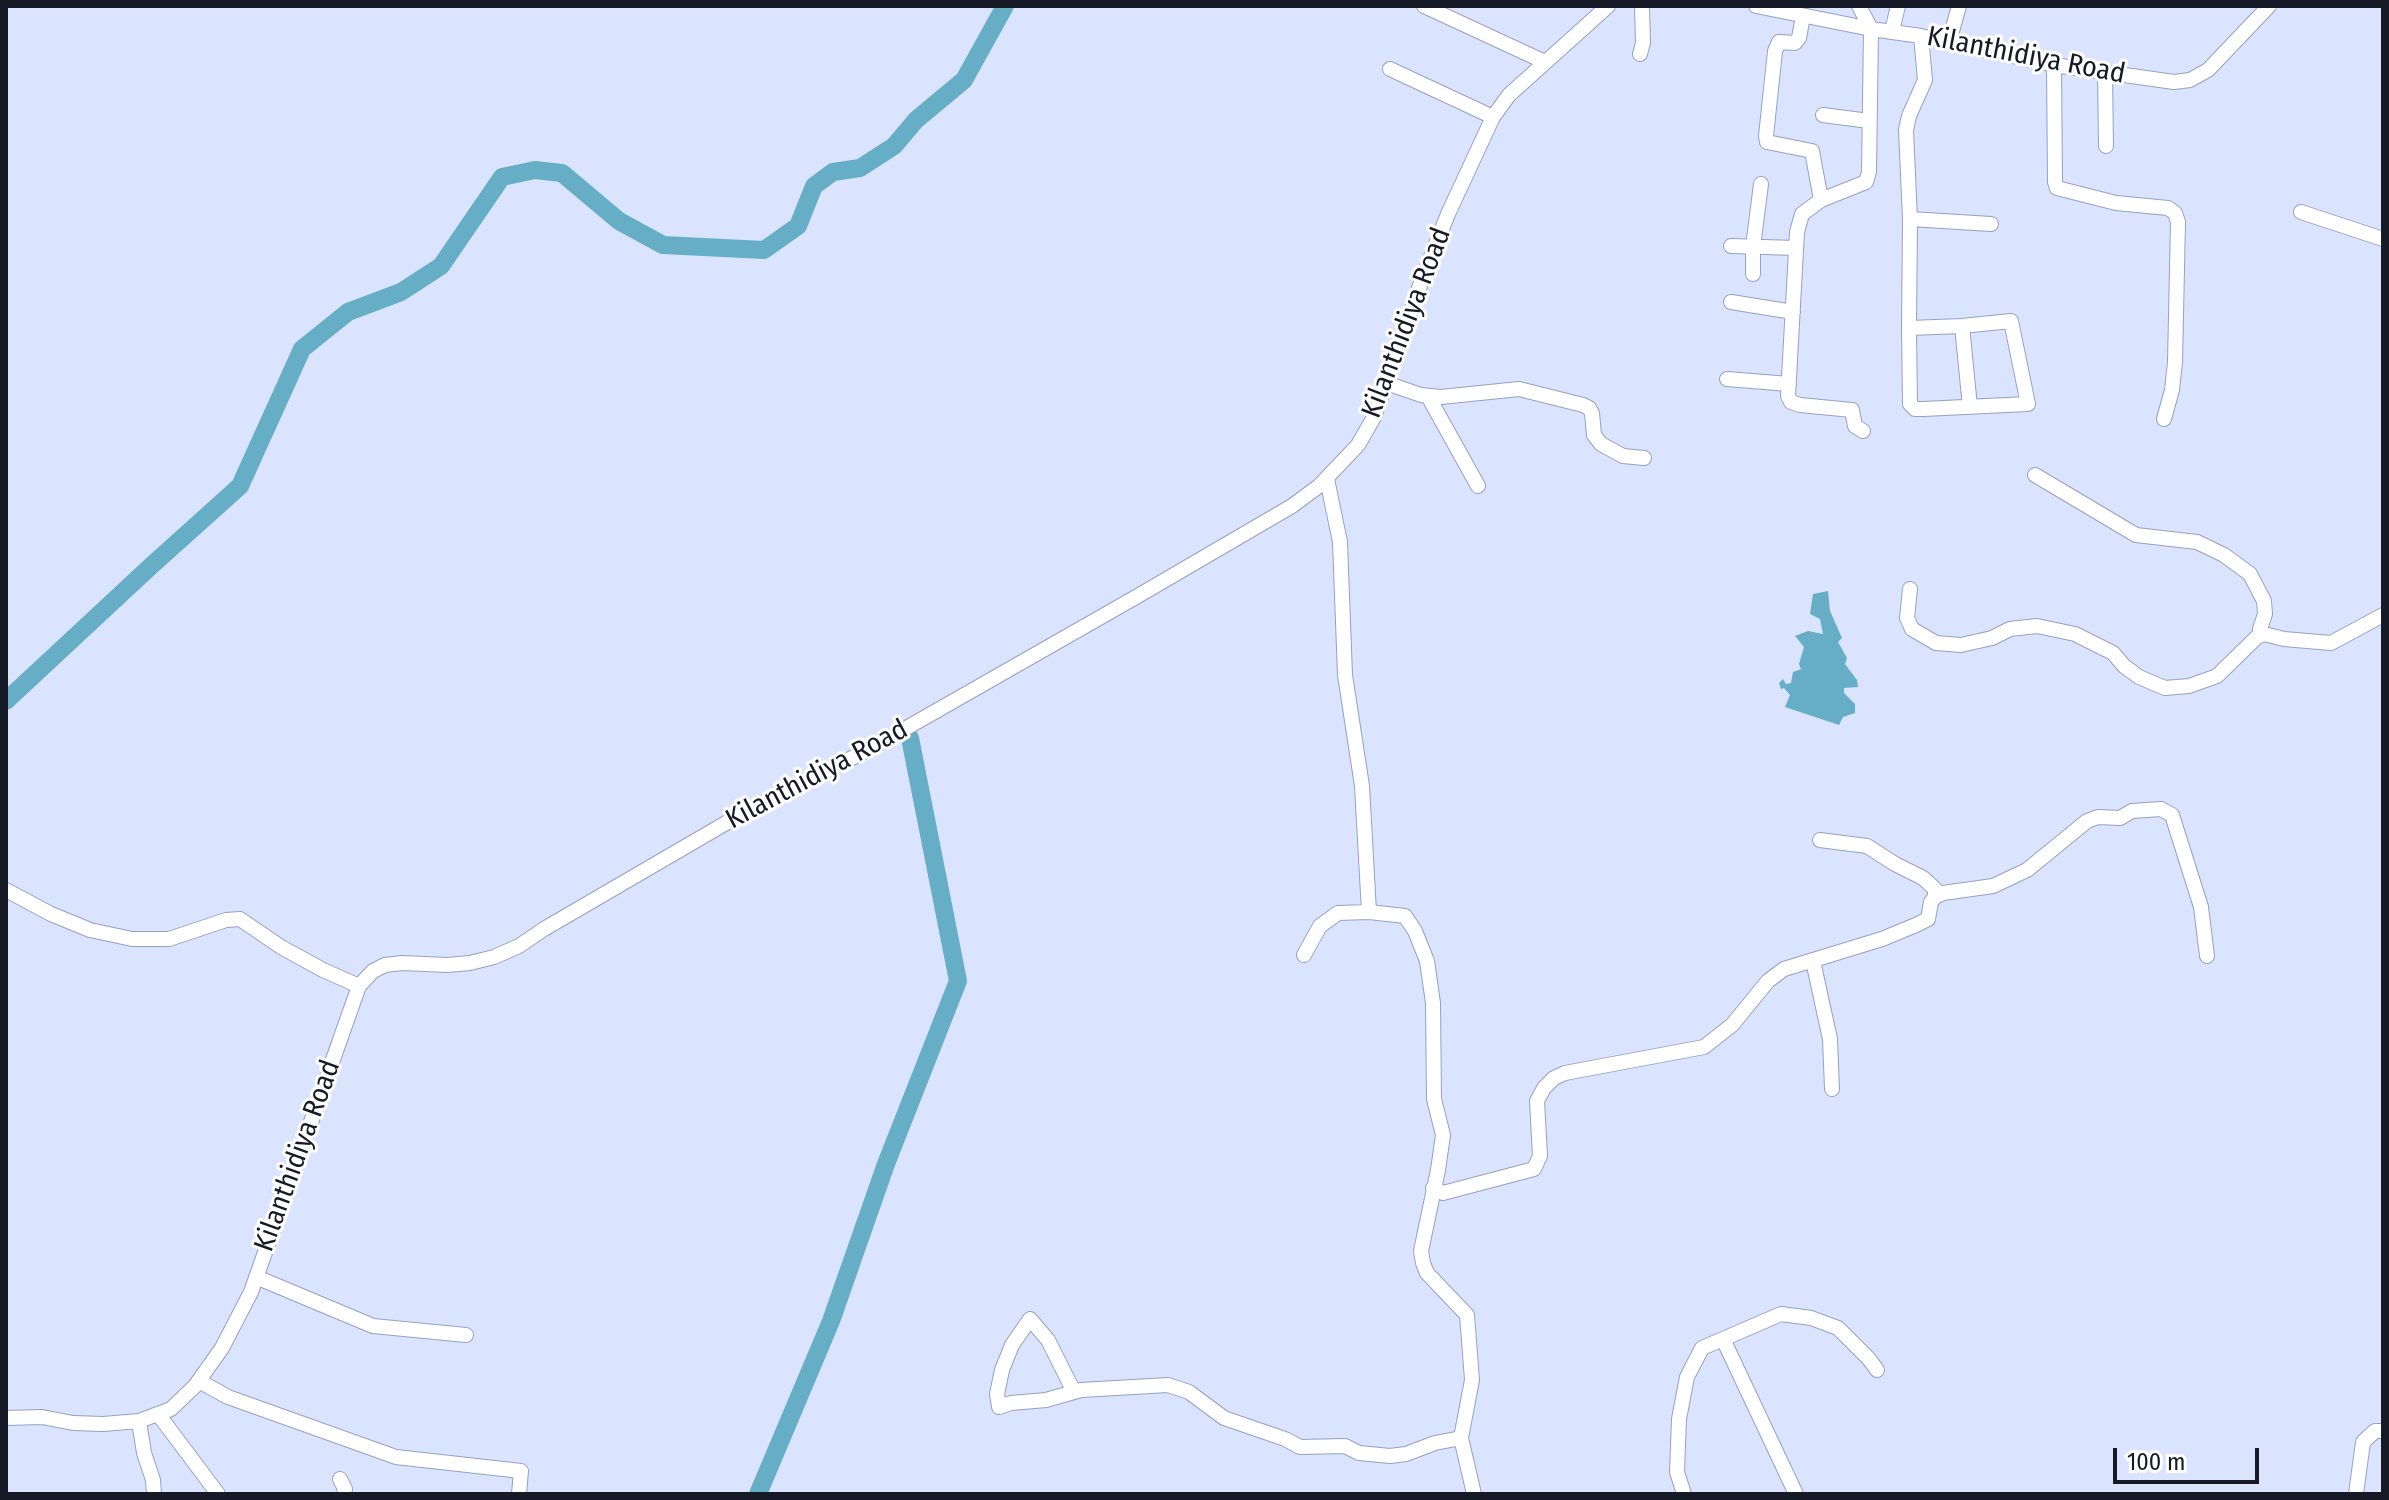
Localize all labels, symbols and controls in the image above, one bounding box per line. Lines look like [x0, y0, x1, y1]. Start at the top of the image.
street label: Kilanthidiya Road [1924, 20, 2128, 92]
street label: Kilanthidiya Road [1355, 223, 1459, 423]
street label: Kilanthidiya Road [720, 713, 914, 837]
street label: Kilanthidiya Road [248, 1056, 348, 1256]
scale bar [2117, 1432, 2263, 1482]
text: 100 m [2127, 1448, 2185, 1476]

